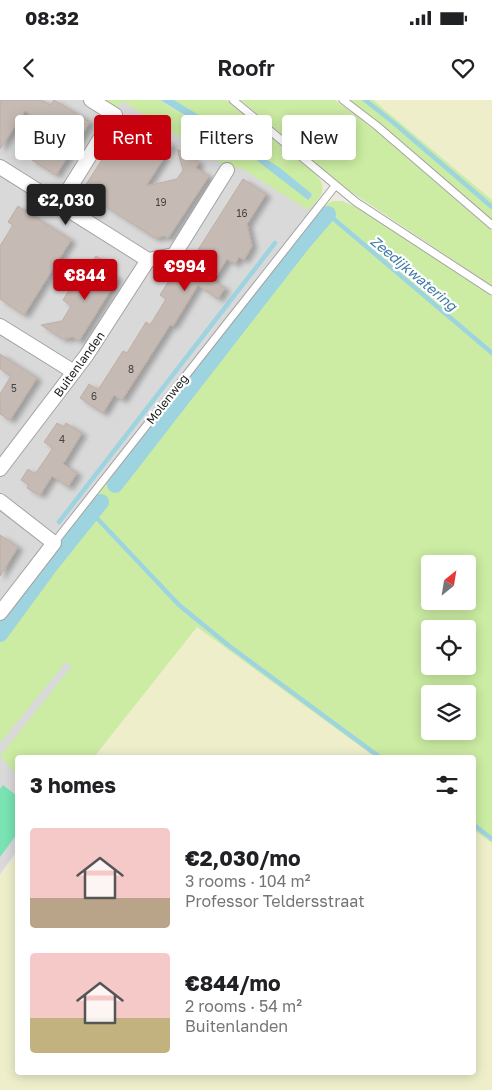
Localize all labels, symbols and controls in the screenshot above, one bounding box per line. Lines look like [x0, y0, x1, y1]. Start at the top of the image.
text: 08:32 [25, 6, 79, 29]
icon: back [15, 54, 43, 82]
text: Roofr [217, 54, 275, 81]
icon: heart [449, 54, 477, 82]
chip: Buy [15, 115, 84, 160]
chip: Rent [94, 115, 171, 160]
chip: Filters [181, 115, 272, 160]
chip: New [282, 115, 356, 160]
pin: €2,030 [25, 184, 107, 226]
text: €2,030 [38, 190, 94, 210]
house number: 19 [156, 196, 166, 208]
house number: 16 [237, 207, 247, 219]
water label: Zeedijkwatering [367, 232, 462, 315]
pin: €994 [155, 250, 215, 292]
text: €994 [164, 256, 206, 276]
pin: €844 [55, 258, 115, 301]
text: €844 [64, 265, 106, 285]
street label: Buitenlanden [50, 328, 108, 400]
house number: 8 [128, 363, 134, 375]
street label: Molenweg [143, 371, 191, 427]
house number: 5 [11, 382, 17, 394]
house number: 6 [91, 390, 97, 402]
house number: 4 [59, 433, 65, 445]
north arrow [421, 555, 476, 610]
map controls [421, 555, 476, 740]
button: locate [421, 620, 476, 675]
button: layers [421, 685, 476, 740]
icon: filters [433, 771, 461, 799]
text: 3 homes [30, 772, 116, 798]
text: €2,030/mo [185, 845, 301, 871]
icon: home [70, 848, 130, 908]
text: 3 rooms · 104 m² [185, 871, 310, 891]
text: Professor Teldersstraat [185, 891, 365, 911]
text: €844/mo [185, 970, 281, 996]
icon: home [70, 973, 130, 1033]
text: 2 rooms · 54 m² [185, 996, 302, 1016]
text: Buitenlanden [185, 1016, 288, 1036]

